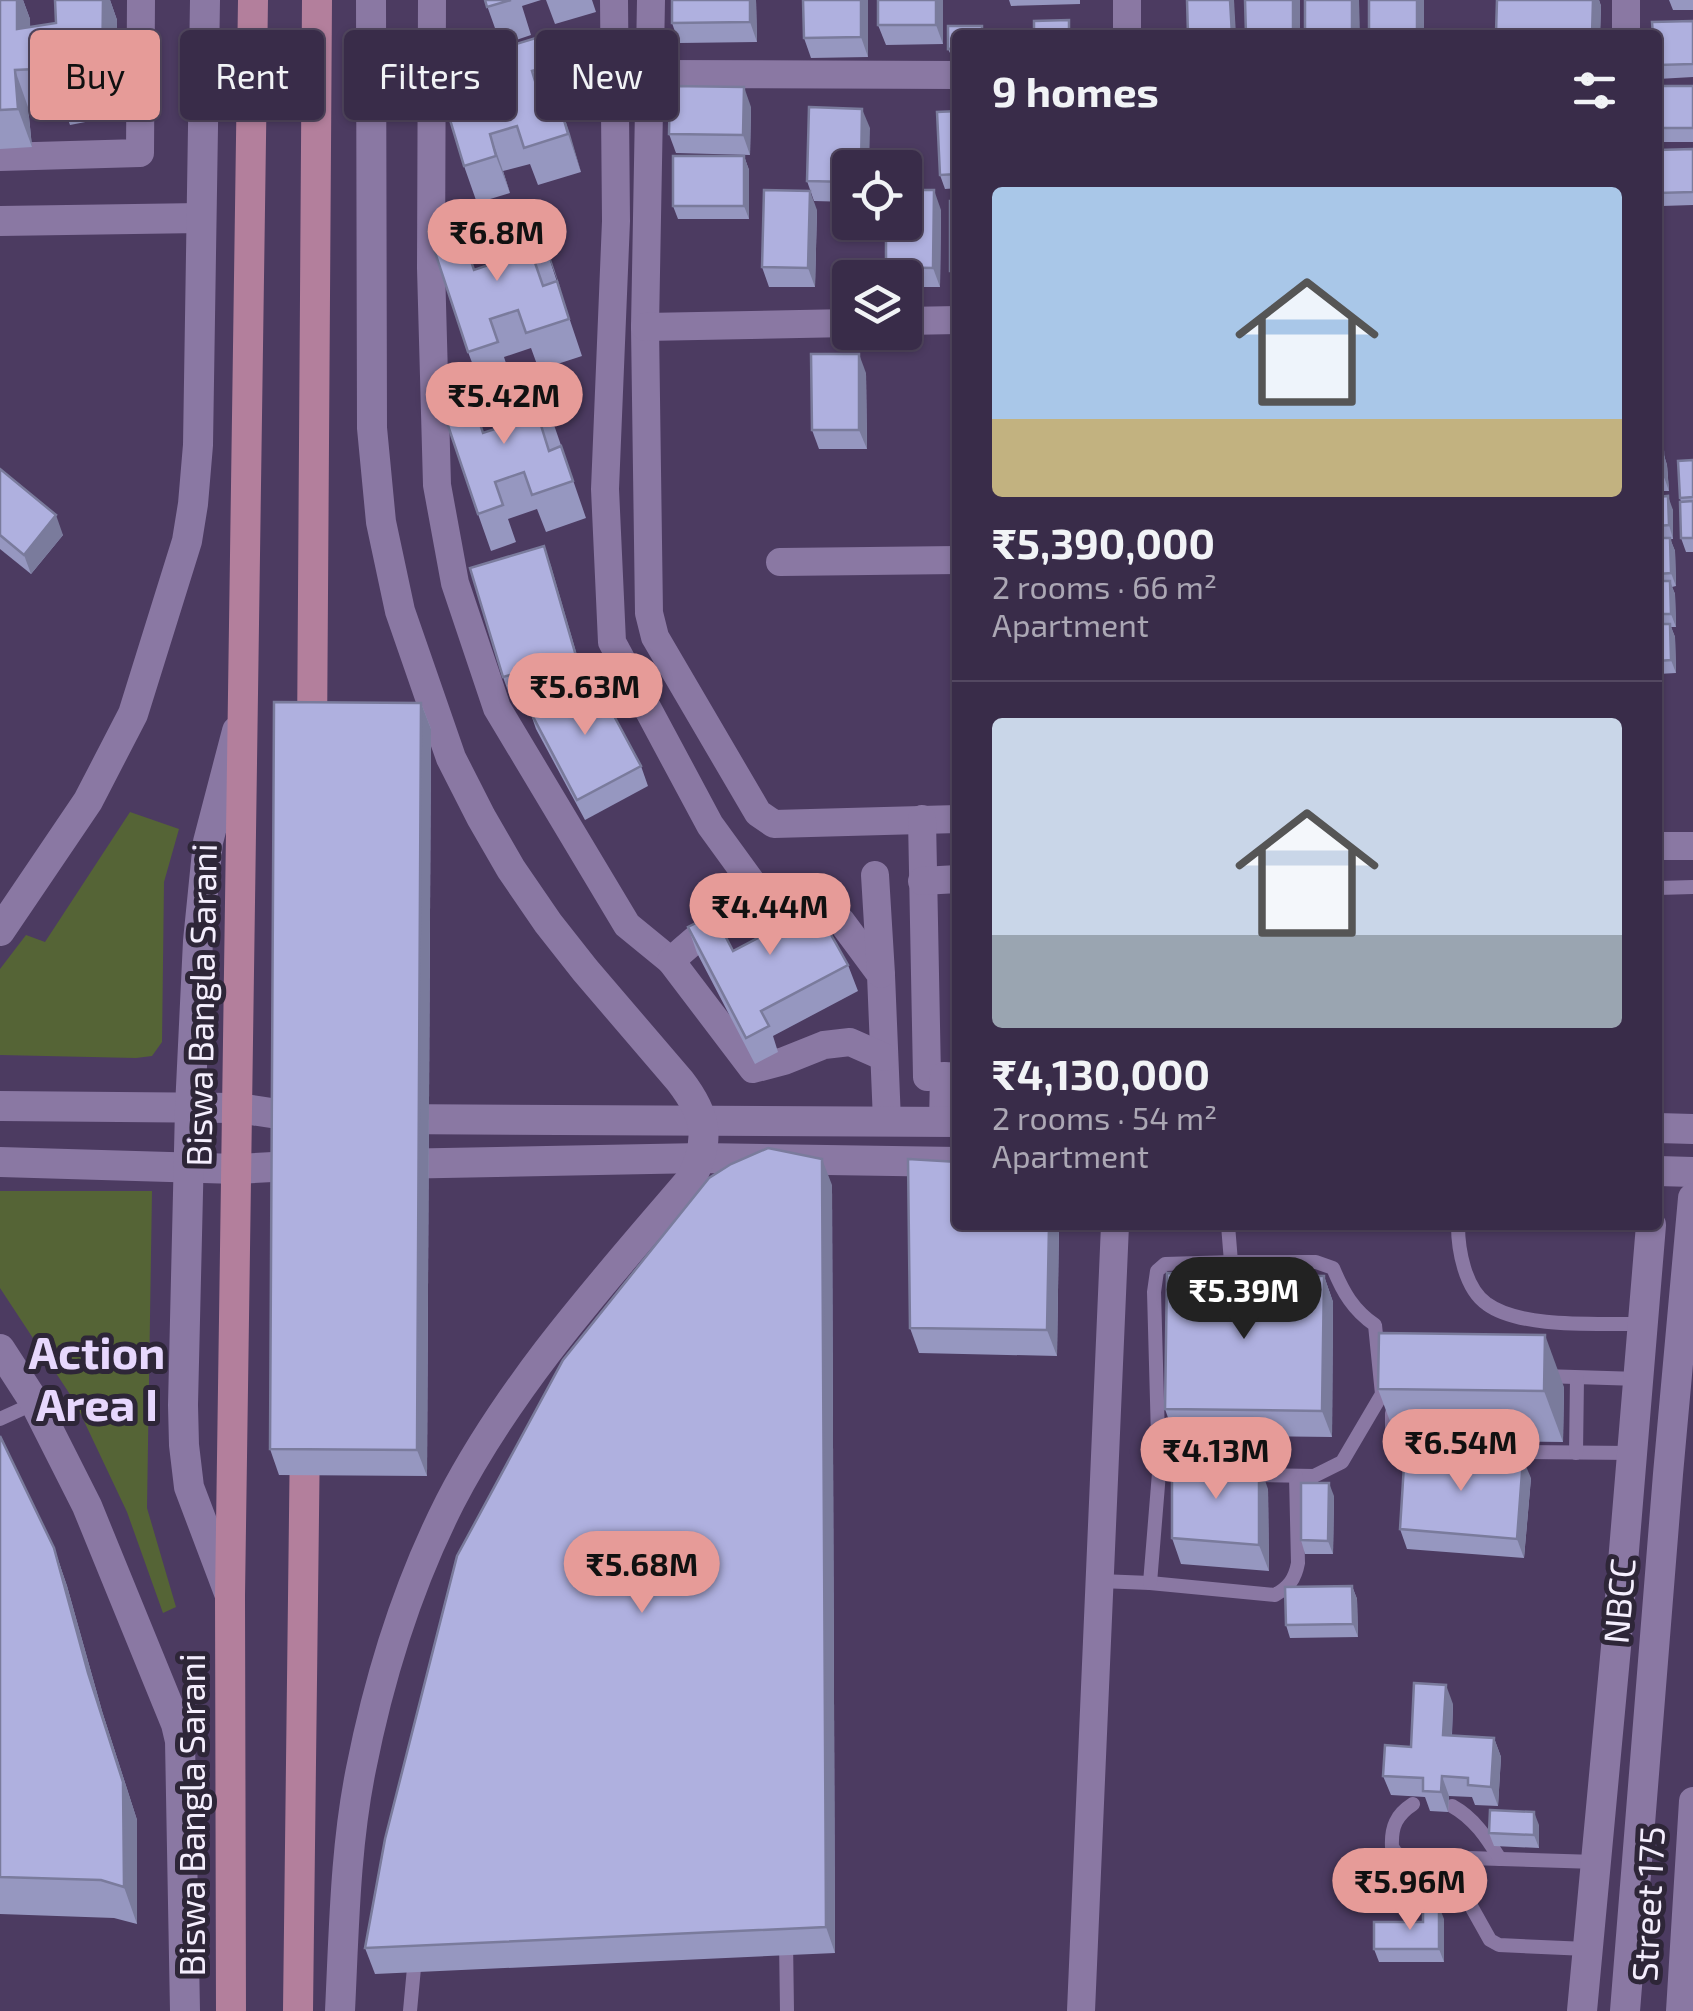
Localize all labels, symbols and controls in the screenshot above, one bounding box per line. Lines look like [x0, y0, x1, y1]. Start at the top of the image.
chip: Buy [30, 30, 160, 120]
chip: Rent [180, 30, 324, 120]
chip: Filters [344, 30, 516, 120]
chip: New [536, 30, 678, 120]
icon: filters [1567, 63, 1622, 118]
text: 9 homes [992, 65, 1159, 115]
map controls [832, 150, 922, 350]
button: locate [832, 150, 922, 240]
pin: ₹6.8M [427, 199, 567, 284]
text: ₹6.8M [450, 212, 544, 250]
icon: home [1217, 252, 1397, 432]
button: layers [832, 260, 922, 350]
pin: ₹5.42M [423, 362, 585, 447]
text: ₹5.42M [448, 375, 560, 413]
text: ₹5,390,000 [992, 517, 1215, 567]
text: 2 rooms · 66 m² [992, 567, 1217, 605]
text: Apartment [992, 605, 1149, 643]
pin: ₹5.63M [504, 653, 666, 738]
text: ₹5.63M [530, 666, 640, 704]
icon: home [1217, 783, 1397, 963]
street label: Biswa Bangla Sarani [176, 843, 224, 1167]
pin: ₹4.44M [689, 873, 851, 958]
text: ₹4.44M [711, 886, 829, 924]
text: ₹4,130,000 [992, 1048, 1210, 1098]
text: 2 rooms · 54 m² [992, 1098, 1217, 1136]
text: Apartment [992, 1136, 1149, 1174]
pin: ₹5.39M [1163, 1257, 1325, 1342]
text: ₹5.39M [1189, 1270, 1299, 1308]
district label: Action Area I [29, 1324, 165, 1430]
pin: ₹6.54M [1380, 1409, 1542, 1494]
pin: ₹4.13M [1135, 1417, 1297, 1502]
text: ₹6.54M [1405, 1422, 1517, 1460]
text: ₹4.13M [1163, 1430, 1269, 1468]
pin: ₹5.68M [561, 1531, 723, 1616]
text: ₹5.68M [586, 1544, 698, 1582]
street label: NBCC [1593, 1556, 1643, 1645]
street label: Biswa Bangla Sarani [170, 1653, 212, 1977]
street label: Street 175 [1622, 1825, 1672, 1983]
pin: ₹5.96M [1329, 1848, 1491, 1933]
text: ₹5.96M [1354, 1861, 1466, 1899]

